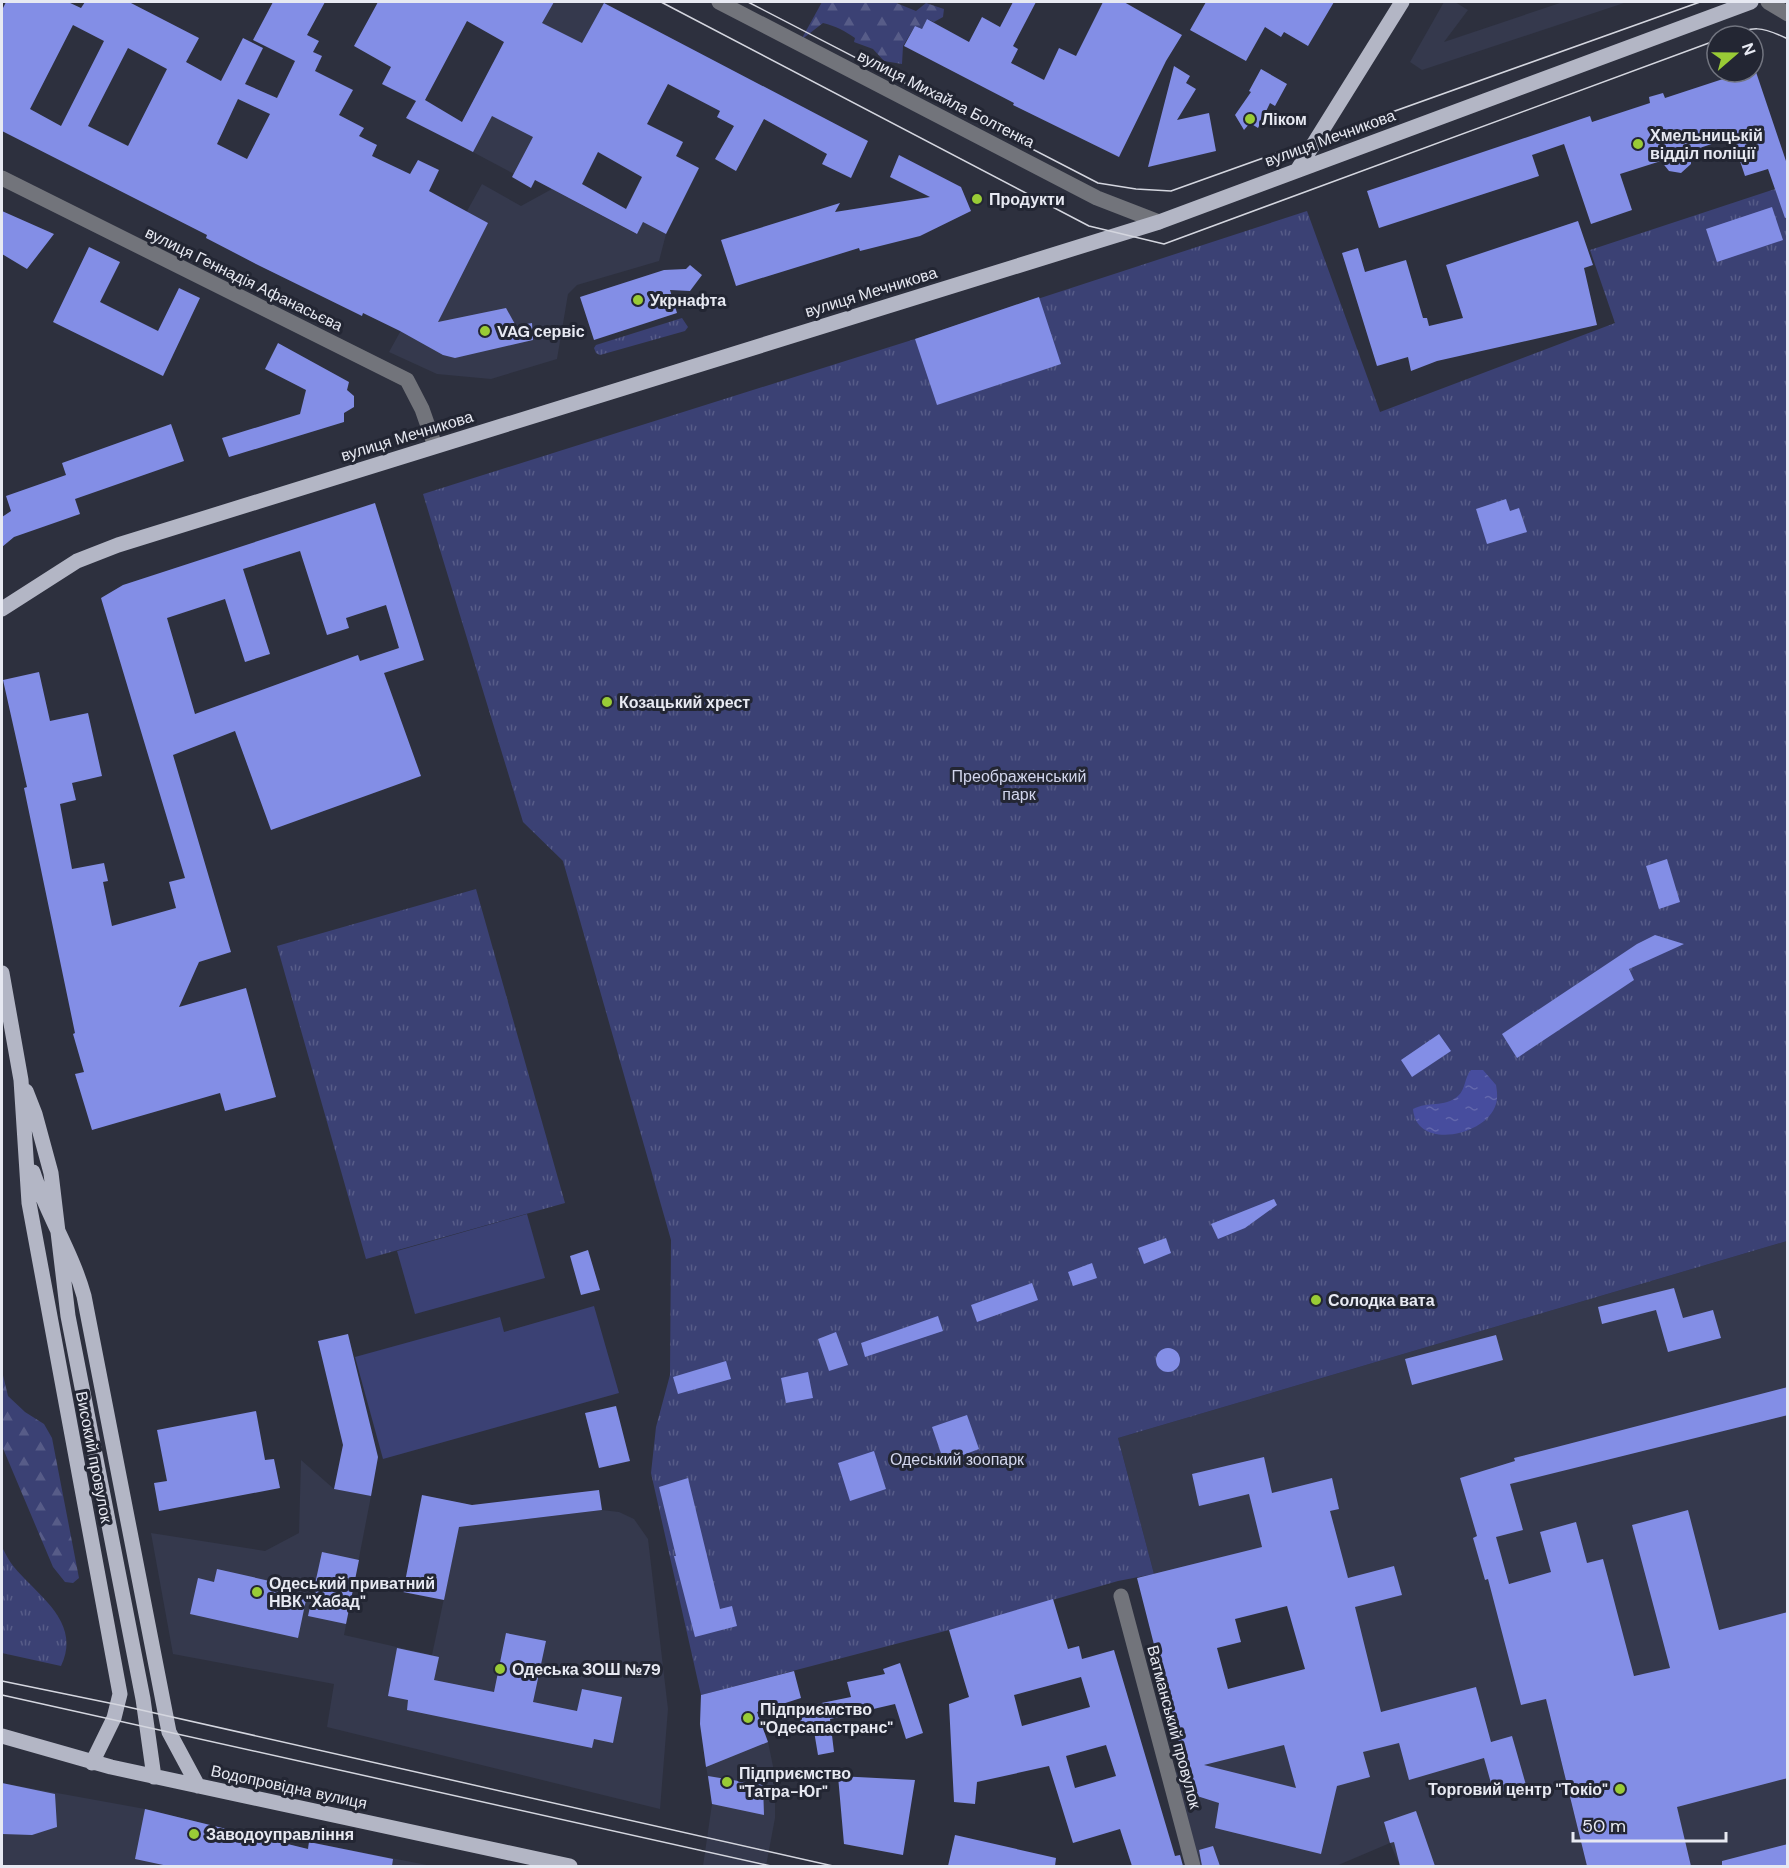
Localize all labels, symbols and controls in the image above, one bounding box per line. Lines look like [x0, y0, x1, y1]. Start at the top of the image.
north arrow [1705, 24, 1765, 84]
text: N [1737, 40, 1760, 58]
street label: вулиця Михайла Болтенка [854, 45, 1038, 153]
street label: вулиця Мечникова [1262, 105, 1398, 171]
place label: Ліком [1262, 109, 1307, 130]
marker: Ліком [1243, 112, 1257, 126]
place label: Хмельницькій відділ поліції [1650, 125, 1763, 164]
marker: Хмельницькій відділ поліції [1631, 137, 1645, 151]
place label: Продукти [989, 189, 1065, 210]
marker: Продукти [970, 192, 984, 206]
street label: вулиця Геннадія Афанасьєва [142, 222, 346, 336]
street label: вулиця Мечникова [802, 262, 940, 322]
place label: Укрнафта [650, 290, 726, 311]
marker: Укрнафта [631, 293, 645, 307]
place label: VAG сервіс [497, 321, 585, 342]
marker: VAG сервіс [478, 324, 492, 338]
street label: вулиця Мечникова [338, 406, 476, 466]
place label: Козацький хрест [619, 692, 750, 713]
marker: Козацький хрест [600, 695, 614, 709]
park label: Преображенський парк [952, 766, 1086, 805]
place label: Солодка вата [1328, 1290, 1435, 1311]
marker: Солодка вата [1309, 1293, 1323, 1307]
street label: Високий провулок [71, 1389, 117, 1525]
park label: Одеський зоопарк [890, 1449, 1025, 1470]
place label: Одеський приватний НВК "Хабад" [269, 1573, 435, 1612]
marker: Одеський приватний НВК "Хабад" [250, 1585, 264, 1599]
street label: Ватманський провулок [1142, 1643, 1206, 1812]
place label: Одеська ЗОШ №79 [512, 1659, 661, 1680]
marker: Одеська ЗОШ №79 [493, 1662, 507, 1676]
place label: Підприємство "Одесапастранс" [760, 1699, 893, 1738]
marker: Підприємство "Одесапастранс" [741, 1711, 755, 1725]
street label: Водопровідна вулиця [209, 1760, 369, 1814]
place label: Підприємство "Татра-Юг" [739, 1763, 851, 1802]
marker: Підприємство "Татра-Юг" [720, 1775, 734, 1789]
place label: Торговий центр "Токіо" [1428, 1779, 1608, 1800]
marker: Торговий центр "Токіо" [1613, 1782, 1627, 1796]
scale bar [1573, 1805, 1726, 1843]
text: 50 m [1582, 1814, 1626, 1838]
place label: Заводоуправління [206, 1824, 354, 1845]
marker: Заводоуправління [187, 1827, 201, 1841]

